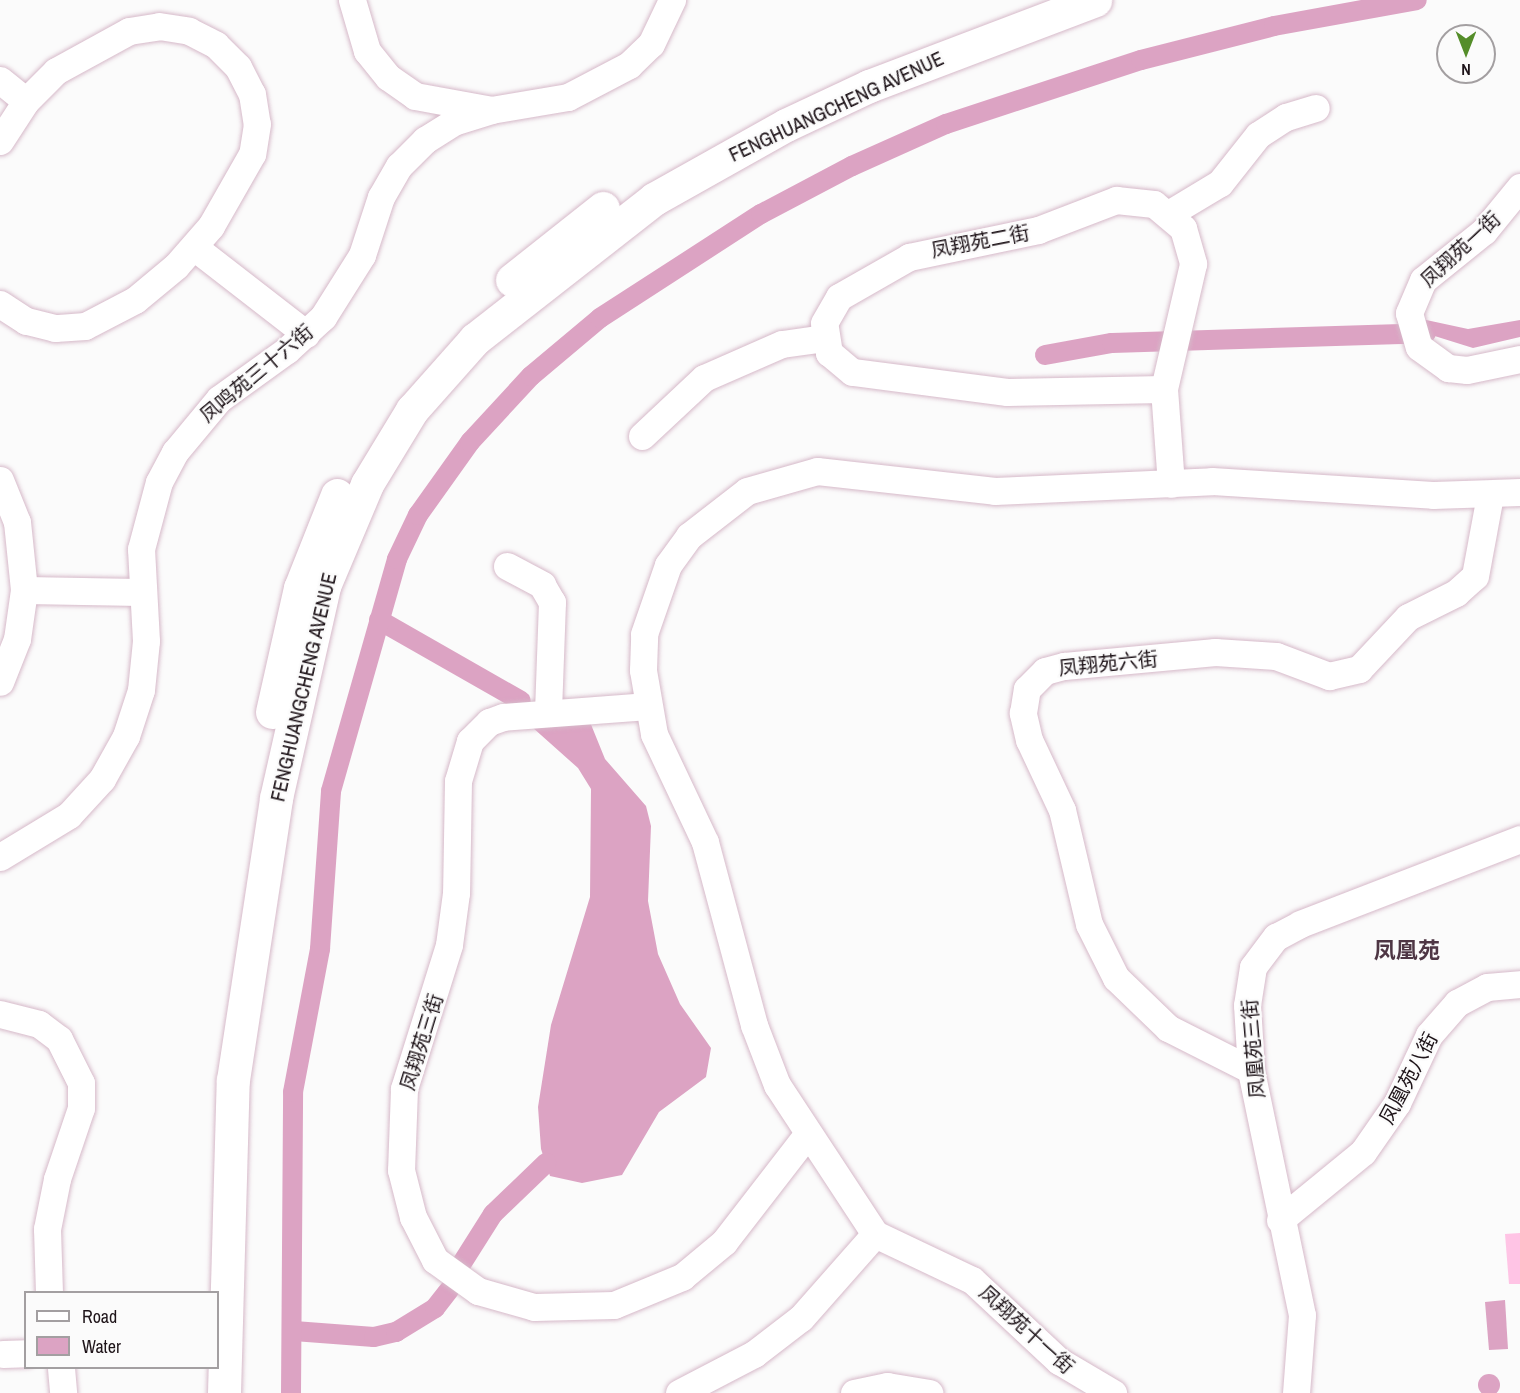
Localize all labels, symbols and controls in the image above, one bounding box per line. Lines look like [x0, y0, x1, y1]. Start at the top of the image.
north arrow [1436, 24, 1496, 84]
street label: FENGHUANGCHENG AVENUE [725, 46, 947, 166]
text: N [1461, 59, 1471, 81]
street label: 凤翔苑一街 [1415, 206, 1505, 292]
street label: 凤翔苑二街 [929, 220, 1031, 262]
street label: 凤鸣苑三十六街 [195, 319, 317, 427]
street label: FENGHUANGCHENG AVENUE [265, 570, 341, 804]
street label: 凤翔苑六街 [1057, 646, 1159, 680]
district label: 凤凰苑 [1374, 938, 1440, 964]
street label: 凤翔苑三街 [395, 991, 447, 1093]
street label: 凤凰苑三街 [1237, 998, 1269, 1100]
street label: 凤凰苑八街 [1374, 1028, 1442, 1128]
street label: 凤翔苑十一街 [974, 1280, 1080, 1378]
legend [24, 1291, 219, 1369]
text: Road [82, 1304, 117, 1329]
text: Water [82, 1334, 121, 1359]

